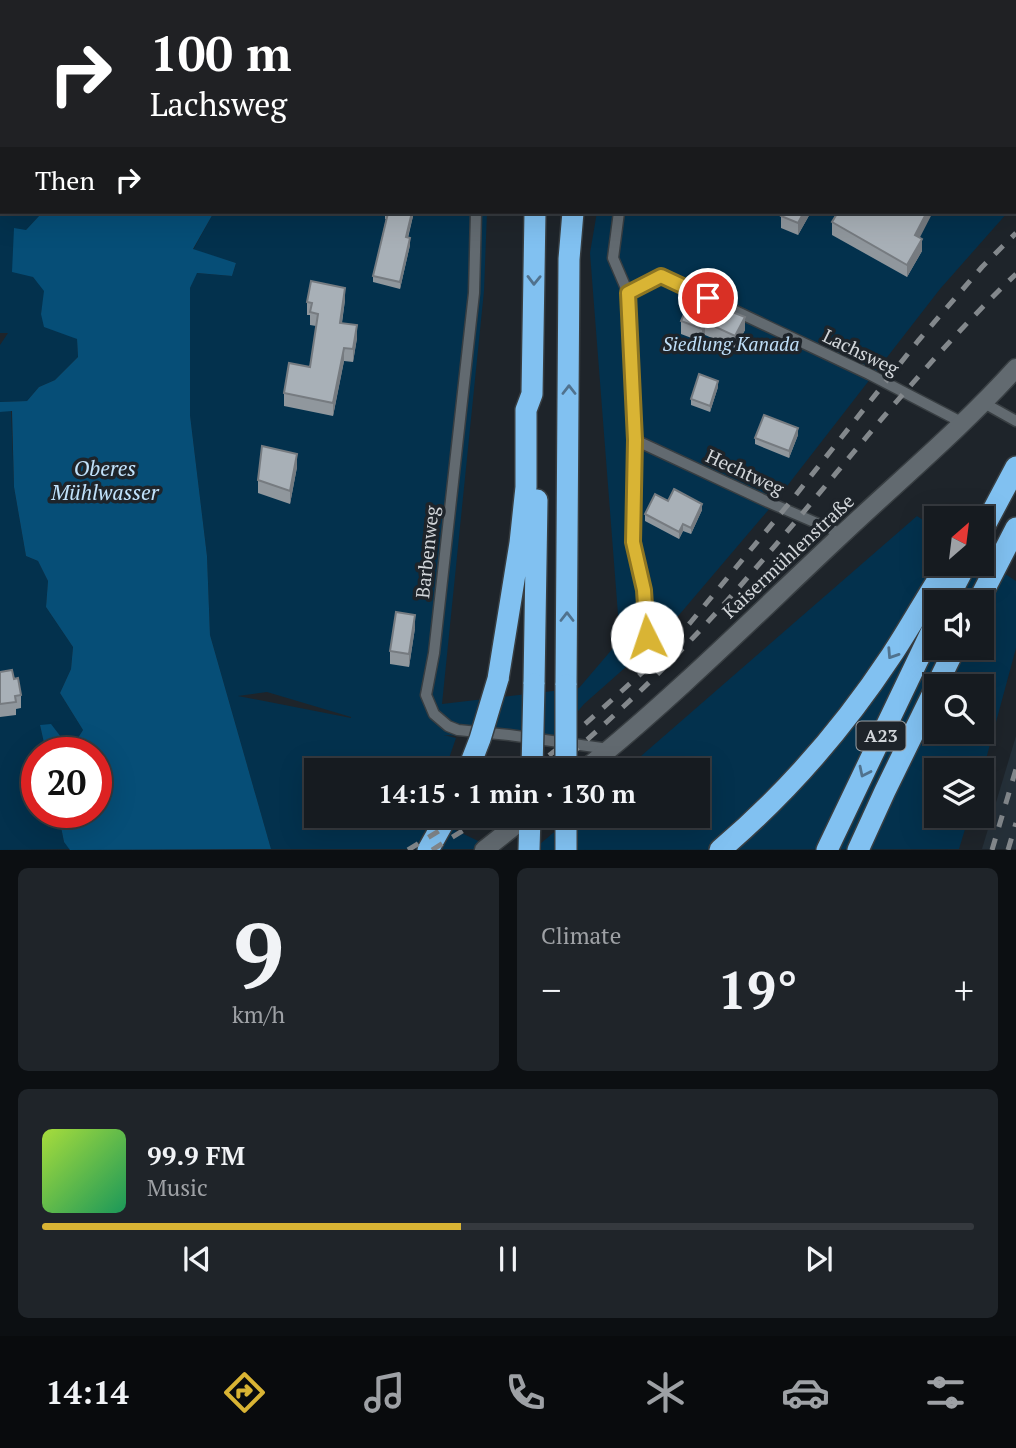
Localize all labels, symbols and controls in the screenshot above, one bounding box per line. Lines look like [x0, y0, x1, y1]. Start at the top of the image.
text: 100 m [150, 20, 292, 85]
icon: right [35, 28, 126, 119]
text: Lachsweg [150, 83, 287, 125]
icon: right [109, 161, 147, 199]
text: Then [35, 163, 95, 197]
pin [678, 268, 738, 328]
one-way arrow [526, 275, 542, 286]
icon: arrive [689, 279, 727, 317]
street label: Lachsweg [819, 322, 904, 381]
park label: Siedlung Kanada [663, 331, 799, 356]
one-way arrow [561, 384, 576, 395]
street label: Hechtweg [702, 443, 789, 501]
water label: Oberes Mühlwasser [50, 454, 160, 506]
street label: Kaisermühlenstraße [716, 488, 859, 623]
street label: Barbenweg [409, 503, 444, 599]
north arrow [924, 506, 994, 576]
map controls [924, 506, 994, 828]
button: sound [924, 590, 994, 660]
position arrow [610, 600, 684, 674]
one-way arrow [559, 611, 575, 622]
one-way arrow [888, 646, 901, 659]
button: search [924, 674, 994, 744]
road number: A23 [856, 722, 906, 750]
speed limit sign: 20 [21, 737, 112, 828]
button: layers [924, 758, 994, 828]
one-way arrow [858, 765, 872, 777]
text: 14:15 · 1 min · 130 m [378, 776, 636, 810]
text: 9 [233, 893, 284, 1014]
text: Climate [541, 920, 621, 951]
text: 19° [717, 955, 798, 1024]
text: − [541, 965, 561, 1015]
text: + [954, 965, 974, 1015]
text: km/h [232, 999, 285, 1030]
text: 99.9 FM [147, 1138, 245, 1172]
text: Music [147, 1172, 208, 1203]
icon: previous [178, 1240, 216, 1278]
icon: pause [489, 1240, 527, 1278]
icon: next [800, 1240, 838, 1278]
icon: directions [220, 1368, 269, 1417]
icon: music [360, 1368, 409, 1417]
icon: phone [501, 1368, 550, 1417]
icon: climate [641, 1368, 690, 1417]
icon: car [781, 1368, 830, 1417]
icon: filters [921, 1368, 970, 1417]
text: 14:14 [46, 1371, 129, 1413]

